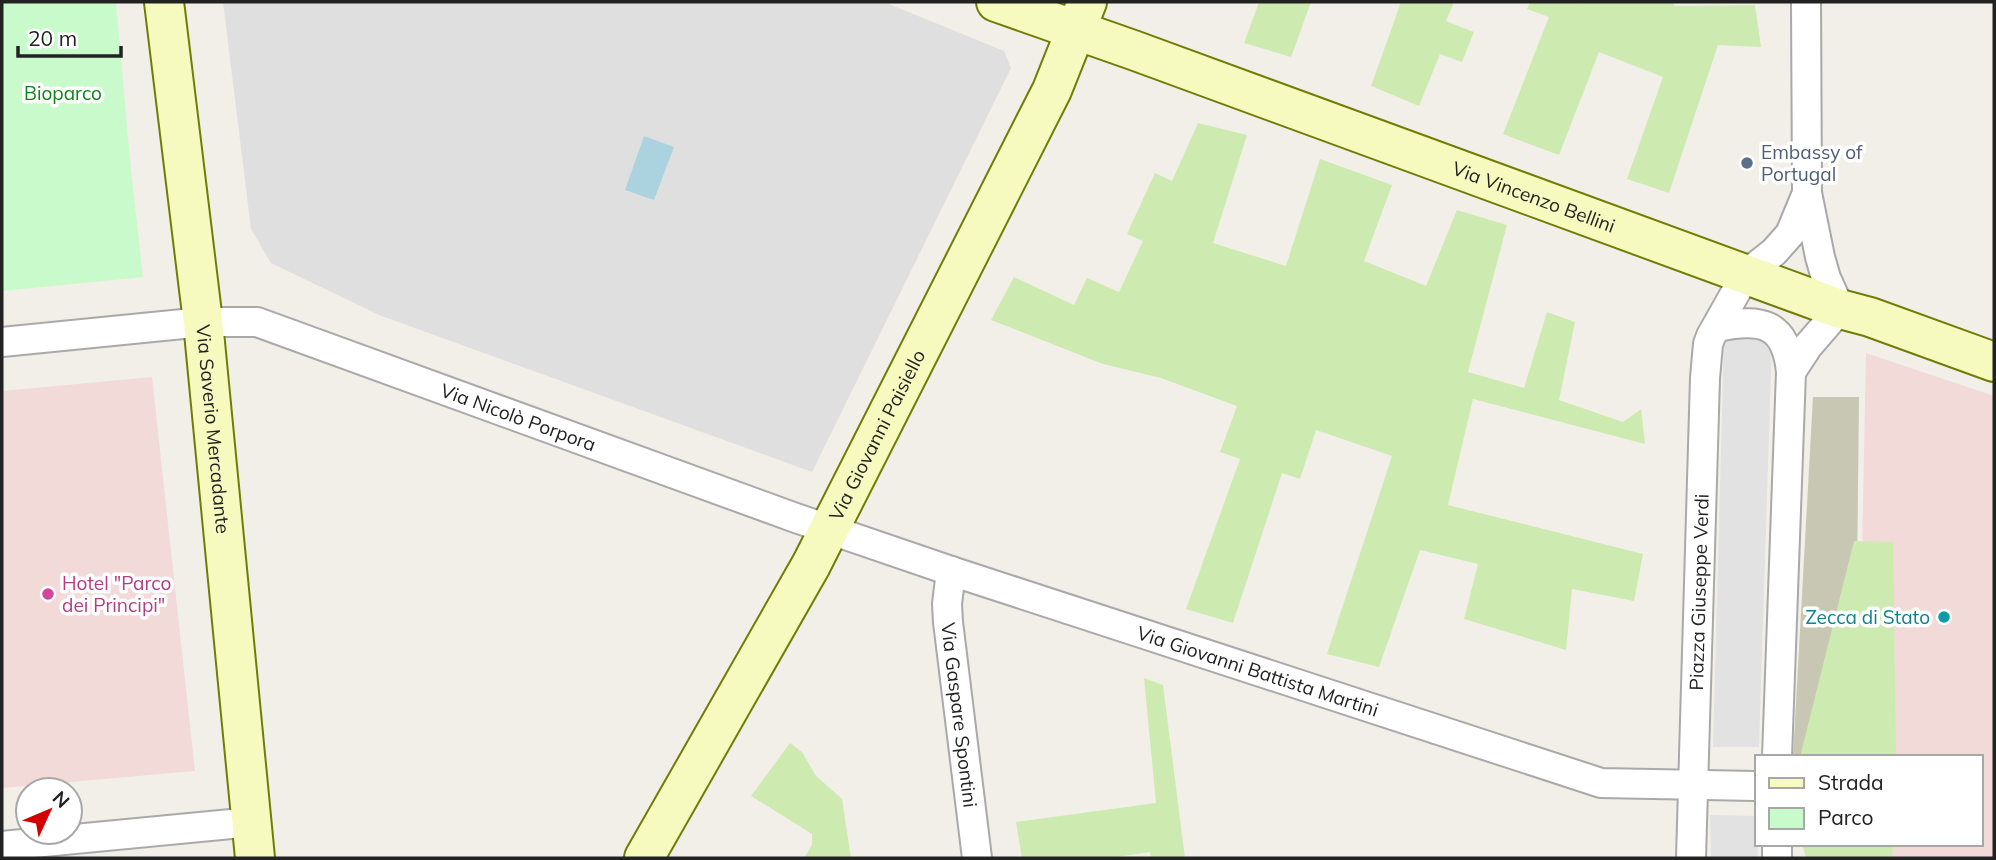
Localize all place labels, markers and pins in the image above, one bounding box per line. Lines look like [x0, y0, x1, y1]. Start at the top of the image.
place label: Embassy of Portugal [1761, 140, 1863, 186]
marker: Embassy of Portugal [1739, 155, 1755, 171]
place label: Hotel "Parco dei Principi" [62, 571, 171, 617]
marker: Hotel "Parco dei Principi" [40, 586, 56, 602]
place label: Zecca di Stato [1806, 605, 1930, 629]
marker: Zecca di Stato [1936, 609, 1952, 625]

